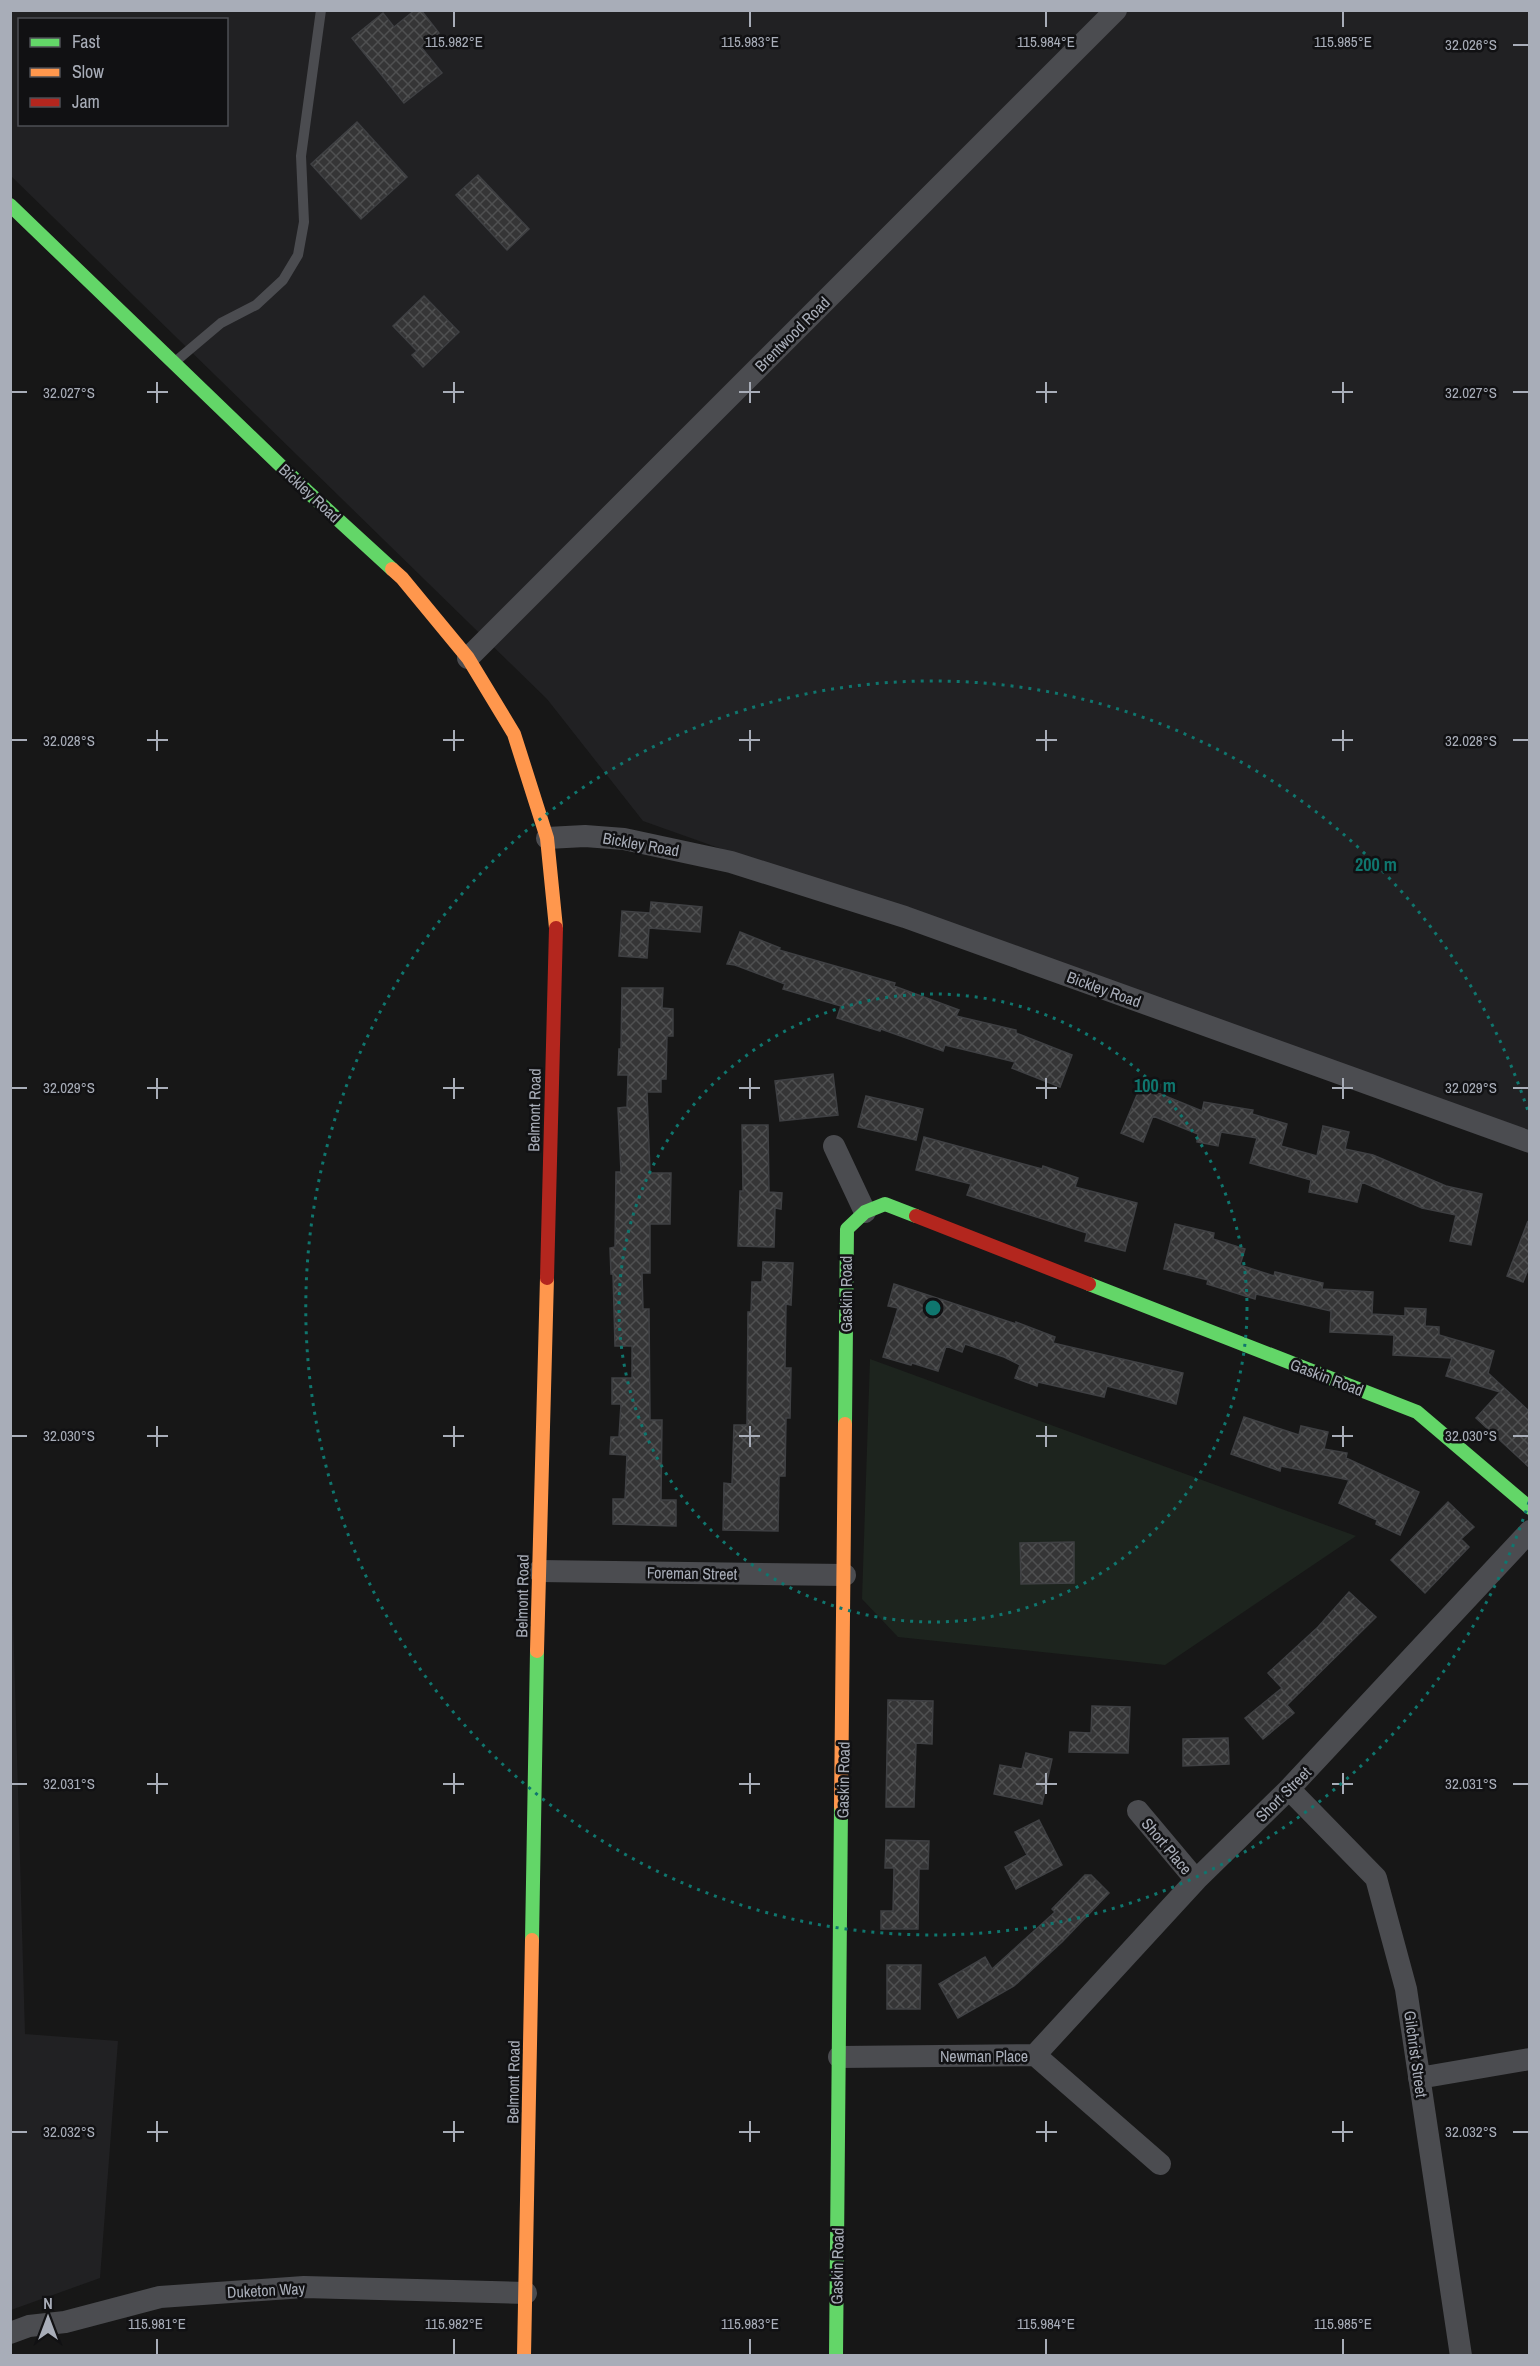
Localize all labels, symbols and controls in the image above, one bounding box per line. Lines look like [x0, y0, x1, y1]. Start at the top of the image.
legend [18, 18, 228, 126]
text: Fast [72, 29, 100, 54]
text: 115.982°E [425, 31, 483, 52]
text: 115.983°E [721, 31, 779, 52]
text: 115.984°E [1017, 31, 1075, 52]
text: 115.985°E [1314, 31, 1372, 52]
text: 32.026°S [1445, 34, 1497, 55]
text: Slow [72, 59, 104, 84]
text: Jam [72, 89, 100, 114]
street label: Brentwood Road [750, 292, 834, 376]
text: 32.027°S [43, 382, 95, 403]
text: 32.027°S [1445, 382, 1497, 403]
street label: Bickley Road [274, 459, 346, 527]
text: 32.028°S [43, 730, 95, 751]
text: 32.028°S [1445, 730, 1497, 751]
street label: Bickley Road [601, 826, 681, 862]
text: 200 m [1355, 852, 1397, 877]
street label: Bickley Road [1064, 965, 1144, 1013]
street label: Belmont Road [522, 1068, 546, 1152]
text: 100 m [1134, 1073, 1176, 1098]
text: 32.029°S [43, 1077, 95, 1098]
text: 32.029°S [1445, 1077, 1497, 1098]
street label: Gaskin Road [835, 1256, 857, 1332]
centre of rings [923, 1298, 943, 1318]
street label: Gaskin Road [1287, 1353, 1367, 1401]
text: 32.030°S [43, 1425, 95, 1446]
text: 32.030°S [1445, 1425, 1497, 1446]
street label: Belmont Road [510, 1554, 534, 1638]
street label: Foreman Street [647, 1561, 738, 1585]
street label: Gaskin Road [831, 1742, 855, 1818]
street label: Short Street [1250, 1761, 1316, 1827]
text: 32.031°S [43, 1773, 95, 1794]
text: 32.031°S [1445, 1773, 1497, 1794]
street label: Short Place [1137, 1813, 1197, 1879]
street label: Gilchrist Street [1399, 2009, 1433, 2099]
street label: Belmont Road [501, 2040, 525, 2124]
street label: Newman Place [940, 2045, 1028, 2067]
text: 32.032°S [43, 2121, 95, 2142]
text: 32.032°S [1445, 2121, 1497, 2142]
street label: Gaskin Road [825, 2228, 849, 2304]
street label: Duketon Way [226, 2277, 306, 2303]
north arrow [18, 2288, 78, 2348]
text: N [43, 2292, 53, 2314]
text: 115.981°E [128, 2313, 186, 2334]
text: 115.982°E [425, 2313, 483, 2334]
text: 115.983°E [721, 2313, 779, 2334]
text: 115.984°E [1017, 2313, 1075, 2334]
text: 115.985°E [1314, 2313, 1372, 2334]

